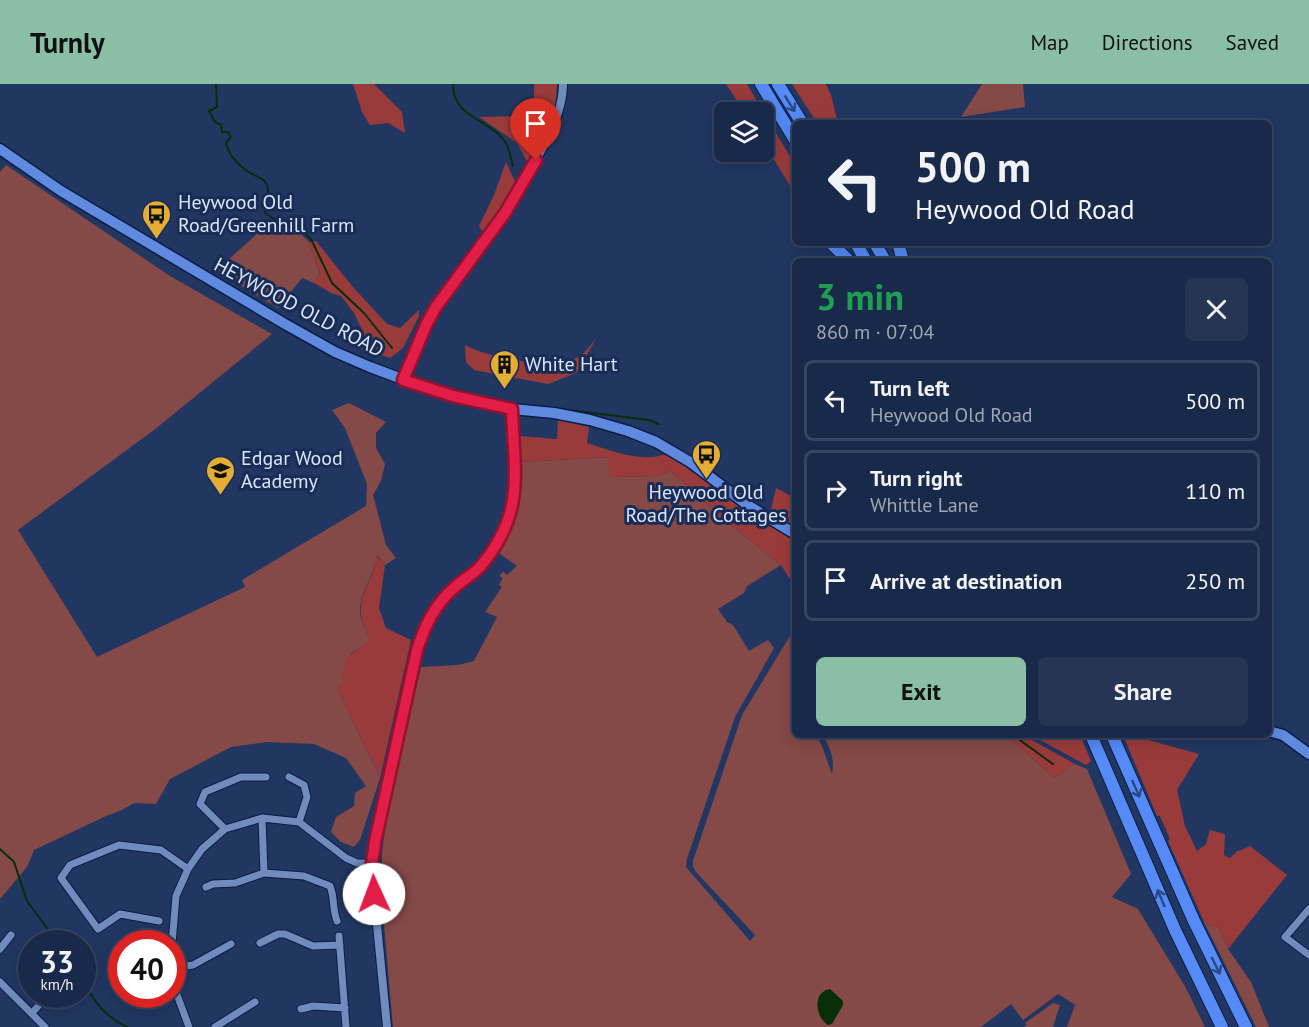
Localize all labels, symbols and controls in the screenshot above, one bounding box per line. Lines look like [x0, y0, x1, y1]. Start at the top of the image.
text: Turnly [30, 24, 105, 61]
text: Map [1030, 29, 1069, 56]
text: Directions [1102, 29, 1193, 56]
text: Saved [1226, 29, 1279, 56]
one-way arrow [784, 95, 797, 112]
pin [510, 98, 561, 160]
map controls [714, 102, 774, 162]
button: layers [714, 102, 774, 162]
icon: arrive [519, 107, 552, 140]
text: 500 m [915, 139, 1031, 194]
icon: left [816, 144, 894, 222]
place label: Heywood Old Road/Greenhill Farm [178, 189, 354, 238]
text: Heywood Old Road [915, 192, 1134, 226]
bus stop icon: Heywood Old Road/Greenhill Farm [141, 198, 173, 240]
street label: HEYWOOD OLD ROAD [210, 251, 388, 363]
text: 3 min [816, 273, 904, 320]
button: close [1185, 278, 1248, 341]
text: 860 m · 07:04 [816, 319, 934, 345]
building icon: White Hart [488, 348, 520, 390]
place label: White Hart [525, 351, 618, 377]
text: Turn left [870, 374, 950, 402]
icon: left [819, 384, 852, 417]
text: 500 m [1185, 387, 1245, 415]
text: Heywood Old Road [870, 402, 1033, 428]
bus stop icon: Heywood Old Road/The Cottages [690, 438, 722, 480]
place label: Edgar Wood Academy [241, 445, 343, 494]
school or university icon: Edgar Wood Academy [204, 454, 236, 496]
text: Turn right [870, 464, 962, 492]
icon: right [819, 474, 852, 507]
text: 110 m [1185, 477, 1245, 505]
place label: Heywood Old Road/The Cottages [625, 479, 787, 528]
text: Whittle Lane [870, 492, 979, 518]
icon: arrive [819, 564, 852, 597]
text: Arrive at destination [870, 567, 1062, 595]
text: 250 m [1185, 567, 1245, 595]
button: Exit [816, 657, 1026, 726]
button: Share [1038, 657, 1248, 726]
one-way arrow [1130, 779, 1142, 797]
position arrow [342, 862, 406, 926]
one-way arrow [1155, 890, 1167, 908]
speed limit sign: 40 [108, 930, 186, 1008]
text: 33 [40, 942, 74, 981]
one-way arrow [1211, 957, 1222, 975]
text: km/h [41, 975, 73, 994]

